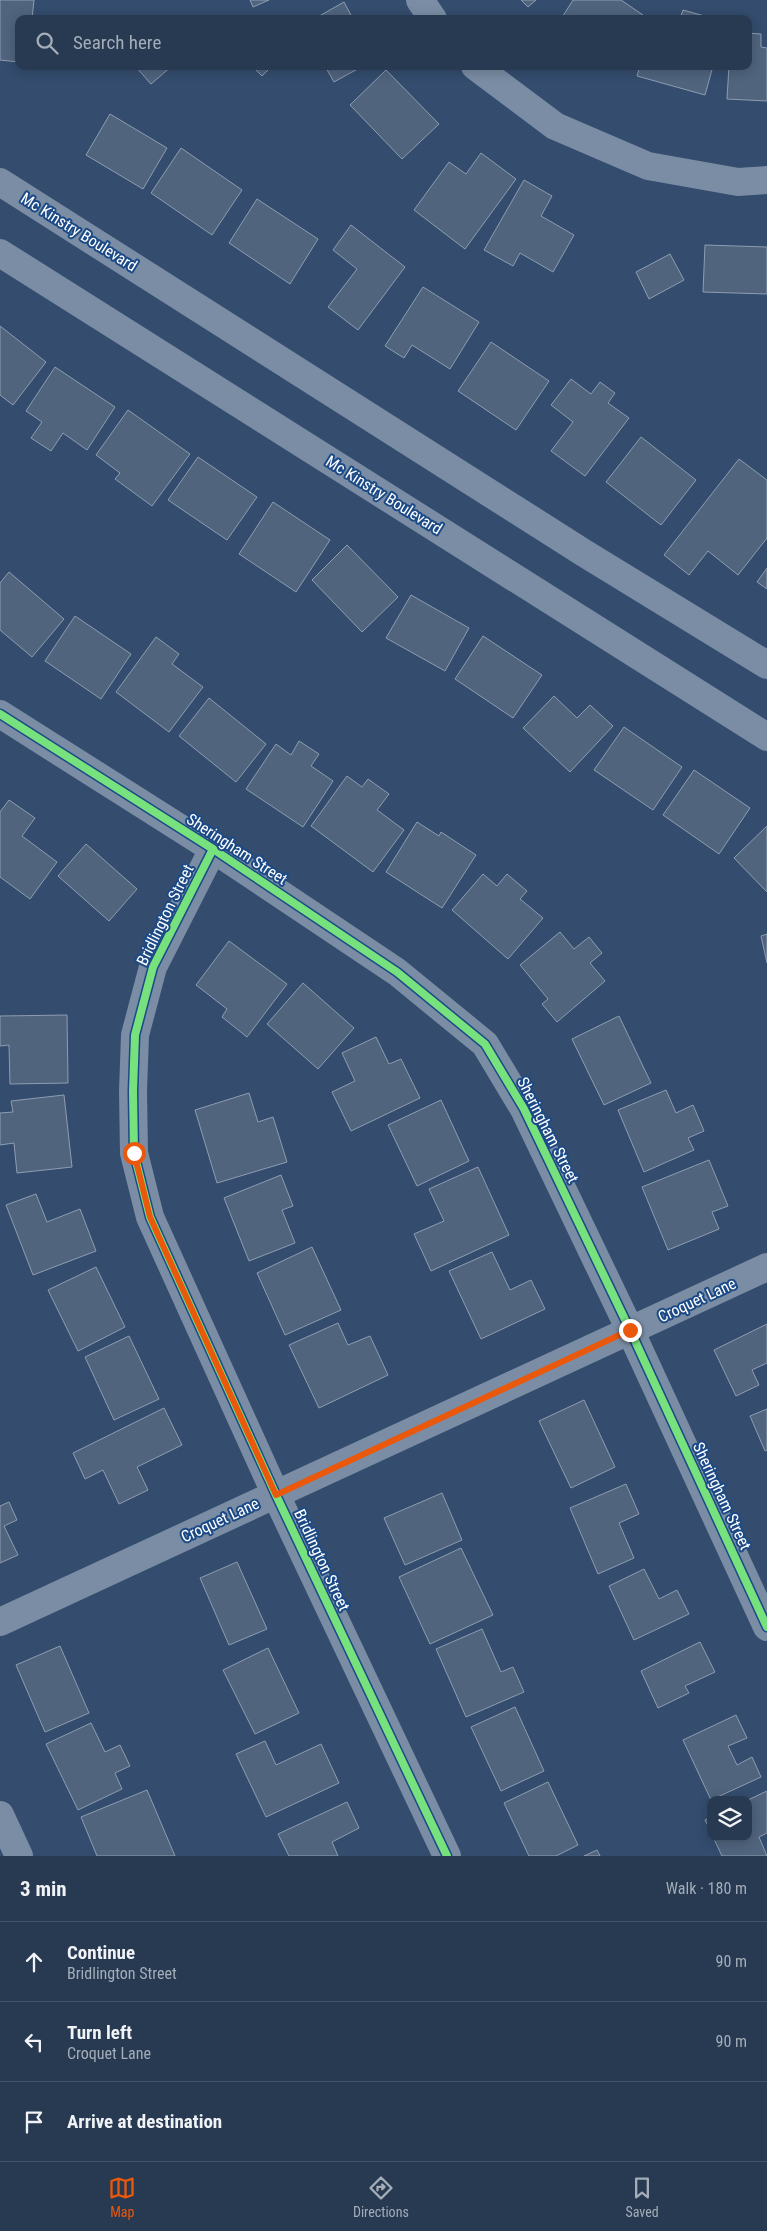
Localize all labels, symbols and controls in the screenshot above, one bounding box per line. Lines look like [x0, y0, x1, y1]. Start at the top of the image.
search box [15, 15, 752, 70]
icon: search [33, 29, 61, 57]
text: Search here [73, 31, 161, 54]
street label: Mc Kinstry Boulevard [17, 189, 141, 275]
street label: Mc Kinstry Boulevard [322, 452, 446, 538]
street label: Sheringham Street [183, 809, 291, 889]
street label: Bridlington Street [132, 861, 198, 968]
street label: Sheringham Street [513, 1074, 583, 1186]
route start [123, 1142, 146, 1165]
street label: Croquet Lane [655, 1274, 739, 1326]
route end [619, 1319, 642, 1342]
street label: Sheringham Street [689, 1439, 755, 1553]
street label: Croquet Lane [178, 1494, 262, 1546]
street label: Bridlington Street [290, 1506, 354, 1614]
map controls [707, 1796, 752, 1841]
button: layers [707, 1796, 752, 1841]
text: 3 min [20, 1877, 67, 1901]
text: Walk · 180 m [666, 1879, 747, 1898]
text: Continue [67, 1941, 135, 1964]
icon: ahead [20, 1948, 48, 1976]
text: 90 m [715, 1952, 747, 1971]
text: Bridlington Street [67, 1964, 177, 1983]
text: Turn left [67, 2021, 132, 2044]
icon: left [20, 2028, 48, 2056]
text: 90 m [715, 2032, 747, 2051]
text: Croquet Lane [67, 2044, 151, 2063]
icon: arrive [20, 2108, 48, 2136]
text: Arrive at destination [67, 2110, 222, 2133]
tab: Map [108, 2174, 136, 2220]
tab: Directions [353, 2174, 409, 2220]
tab: Saved [625, 2174, 659, 2220]

